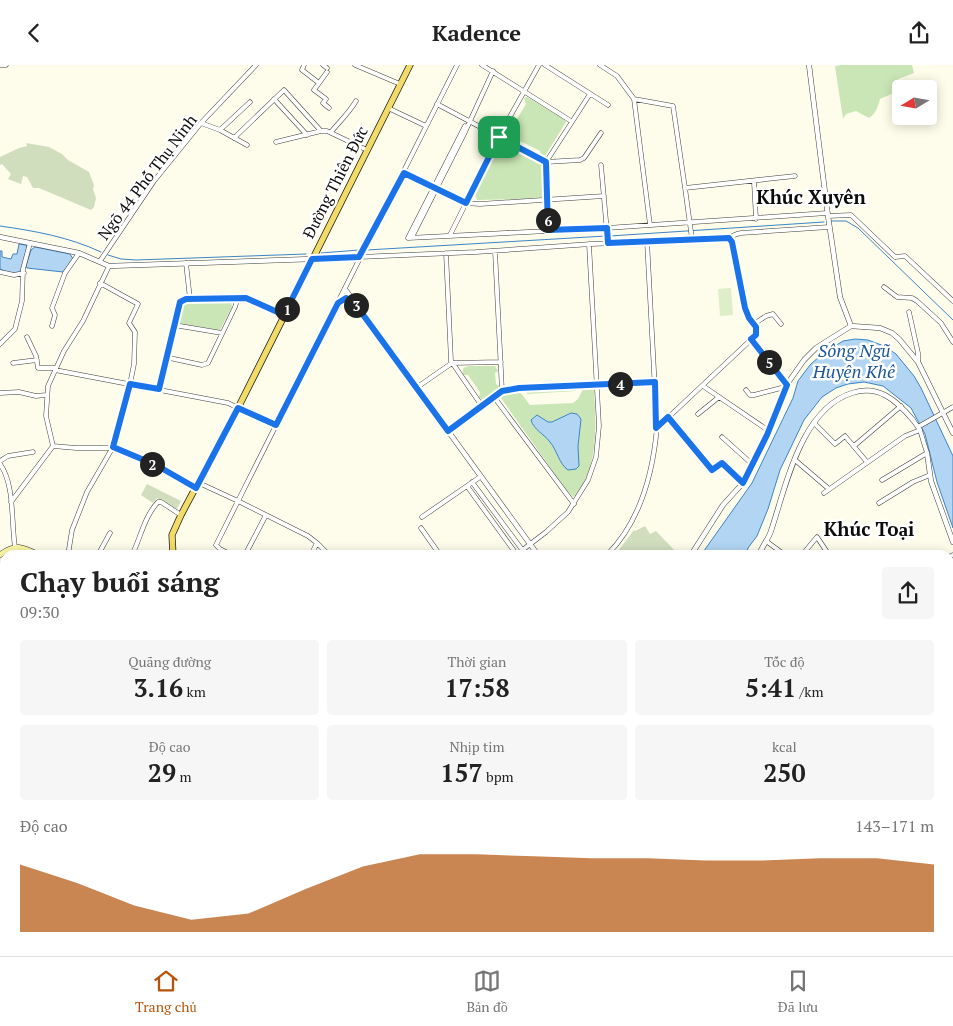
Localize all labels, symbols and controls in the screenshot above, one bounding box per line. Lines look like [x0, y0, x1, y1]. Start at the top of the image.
text: Kadence [432, 18, 521, 47]
icon: back [20, 19, 48, 47]
icon: share [905, 19, 933, 47]
north arrow [892, 80, 938, 125]
map controls [892, 80, 937, 125]
street label: Ngõ 44 Phố Thụ Ninh [92, 109, 202, 244]
pin [478, 116, 520, 158]
street label: Đường Thiên Đức [297, 122, 373, 242]
icon: arrive [485, 123, 513, 151]
district label: Khúc Xuyên [756, 184, 867, 209]
pin: 6 [536, 207, 560, 233]
text: 6 [545, 211, 552, 230]
pin: 3 [344, 293, 368, 317]
text: 3 [353, 296, 360, 315]
pin: 1 [274, 297, 300, 321]
text: 1 [284, 300, 291, 319]
water label: Sông Ngũ Huyện Khê [812, 338, 895, 383]
pin: 5 [756, 349, 782, 375]
text: 5 [766, 353, 773, 372]
pin: 4 [608, 371, 632, 397]
text: 4 [617, 375, 624, 394]
pin: 2 [140, 451, 164, 477]
text: 2 [149, 455, 156, 474]
district label: Khúc Toại [824, 516, 914, 541]
text: Chạy buổi sáng [20, 563, 219, 600]
button: share [882, 567, 934, 619]
text: 09:30 [20, 601, 59, 623]
text: Quãng đường [128, 652, 211, 671]
text: Thời gian [448, 652, 506, 671]
text: Tốc độ [764, 652, 804, 671]
text: 3.16 [133, 671, 183, 704]
text: 17:58 [444, 671, 510, 704]
text: 5:41 [745, 671, 796, 704]
text: km [183, 682, 206, 701]
text: /km [796, 682, 824, 701]
text: Độ cao [149, 737, 191, 756]
text: Nhịp tim [449, 737, 505, 756]
text: kcal [772, 737, 797, 756]
text: 29 [148, 756, 176, 789]
text: 157 [440, 756, 483, 789]
text: 250 [763, 756, 806, 789]
text: m [176, 767, 192, 786]
text: bpm [483, 767, 514, 786]
text: Độ cao [20, 815, 68, 837]
text: 143–171 m [855, 815, 934, 837]
tab: Trang chủ [135, 967, 197, 1016]
tab: Bản đồ [466, 967, 508, 1016]
tab: Đã lưu [778, 967, 818, 1016]

